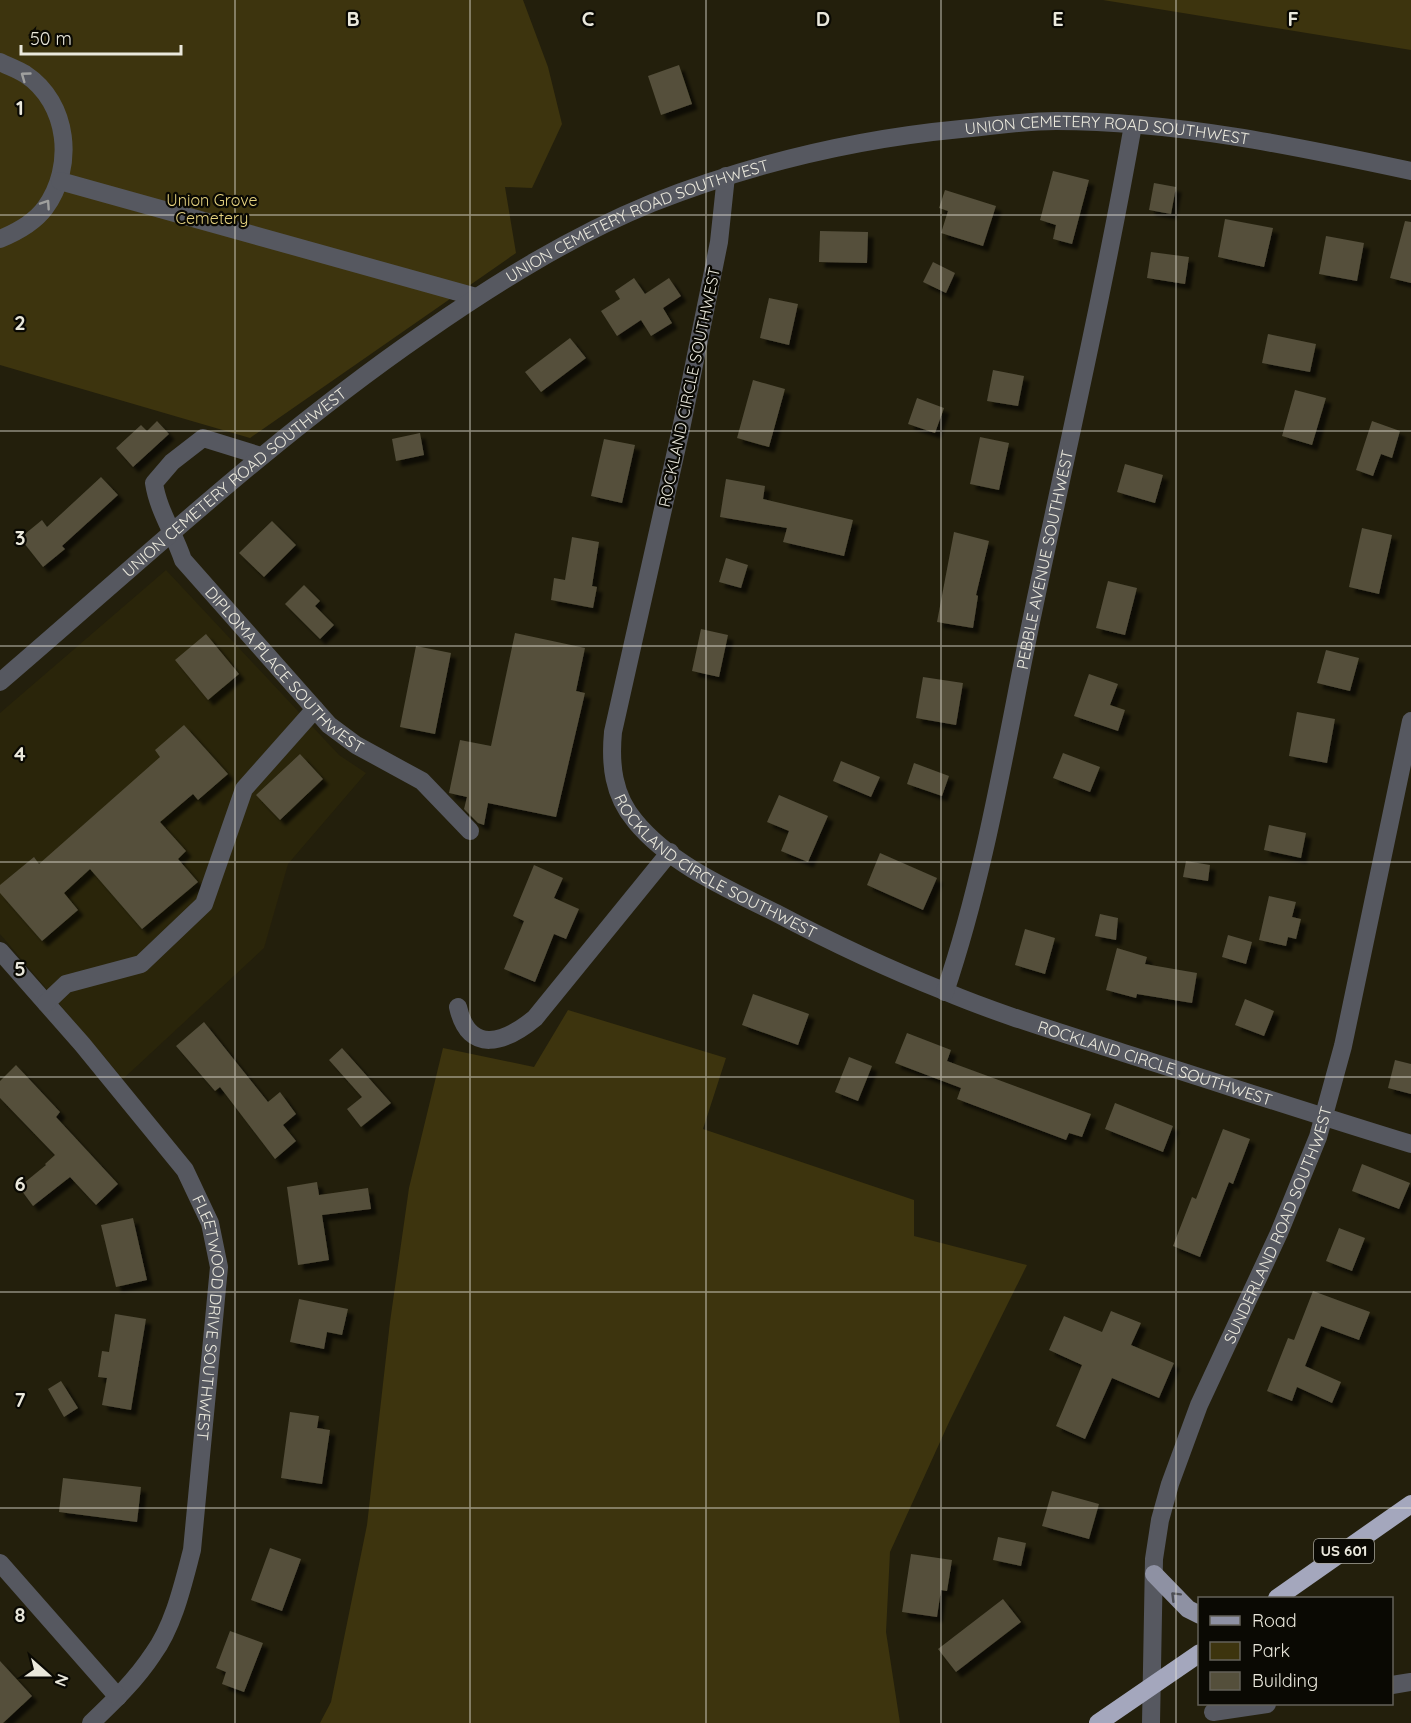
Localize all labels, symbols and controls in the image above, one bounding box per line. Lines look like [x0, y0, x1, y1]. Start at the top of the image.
text: B [346, 6, 360, 31]
text: C [582, 6, 595, 31]
text: D [816, 6, 830, 31]
text: E [1052, 6, 1064, 31]
text: F [1287, 6, 1299, 31]
scale bar [21, 18, 182, 56]
text: 50 m [30, 27, 72, 50]
one-way arrow [21, 72, 32, 83]
text: 1 [16, 95, 24, 120]
street label: UNION CEMETERY ROAD SOUTHWEST [964, 111, 1251, 149]
street label: UNION CEMETERY ROAD SOUTHWEST [502, 155, 771, 287]
park label: Union Grove Cemetery [166, 190, 258, 228]
one-way arrow [38, 200, 49, 211]
street label: ROCKLAND CIRCLE SOUTHWEST [654, 265, 724, 509]
text: 2 [14, 310, 26, 335]
street label: UNION CEMETERY ROAD SOUTHWEST [118, 383, 351, 581]
street label: PEBBLE AVENUE SOUTHWEST [1012, 448, 1077, 671]
text: 3 [15, 525, 25, 550]
street label: DIPLOMA PLACE SOUTHWEST [201, 582, 368, 758]
text: 4 [14, 741, 26, 766]
street label: ROCKLAND CIRCLE SOUTHWEST [610, 791, 821, 943]
text: 5 [14, 956, 26, 981]
street label: ROCKLAND CIRCLE SOUTHWEST [1035, 1016, 1275, 1110]
street label: SUNDERLAND ROAD SOUTHWEST [1219, 1103, 1336, 1347]
text: 6 [14, 1171, 26, 1196]
street label: FLEETWOOD DRIVE SOUTHWEST [188, 1192, 229, 1442]
text: 7 [15, 1387, 26, 1412]
road number: US 601 [1314, 1539, 1374, 1563]
one-way arrow [1172, 1593, 1183, 1604]
legend [1198, 1597, 1393, 1705]
text: 8 [15, 1602, 26, 1627]
text: Road [1252, 1609, 1297, 1632]
text: Park [1252, 1639, 1290, 1662]
north arrow [18, 1645, 78, 1705]
text: Building [1252, 1669, 1318, 1692]
text: N [51, 1671, 73, 1689]

